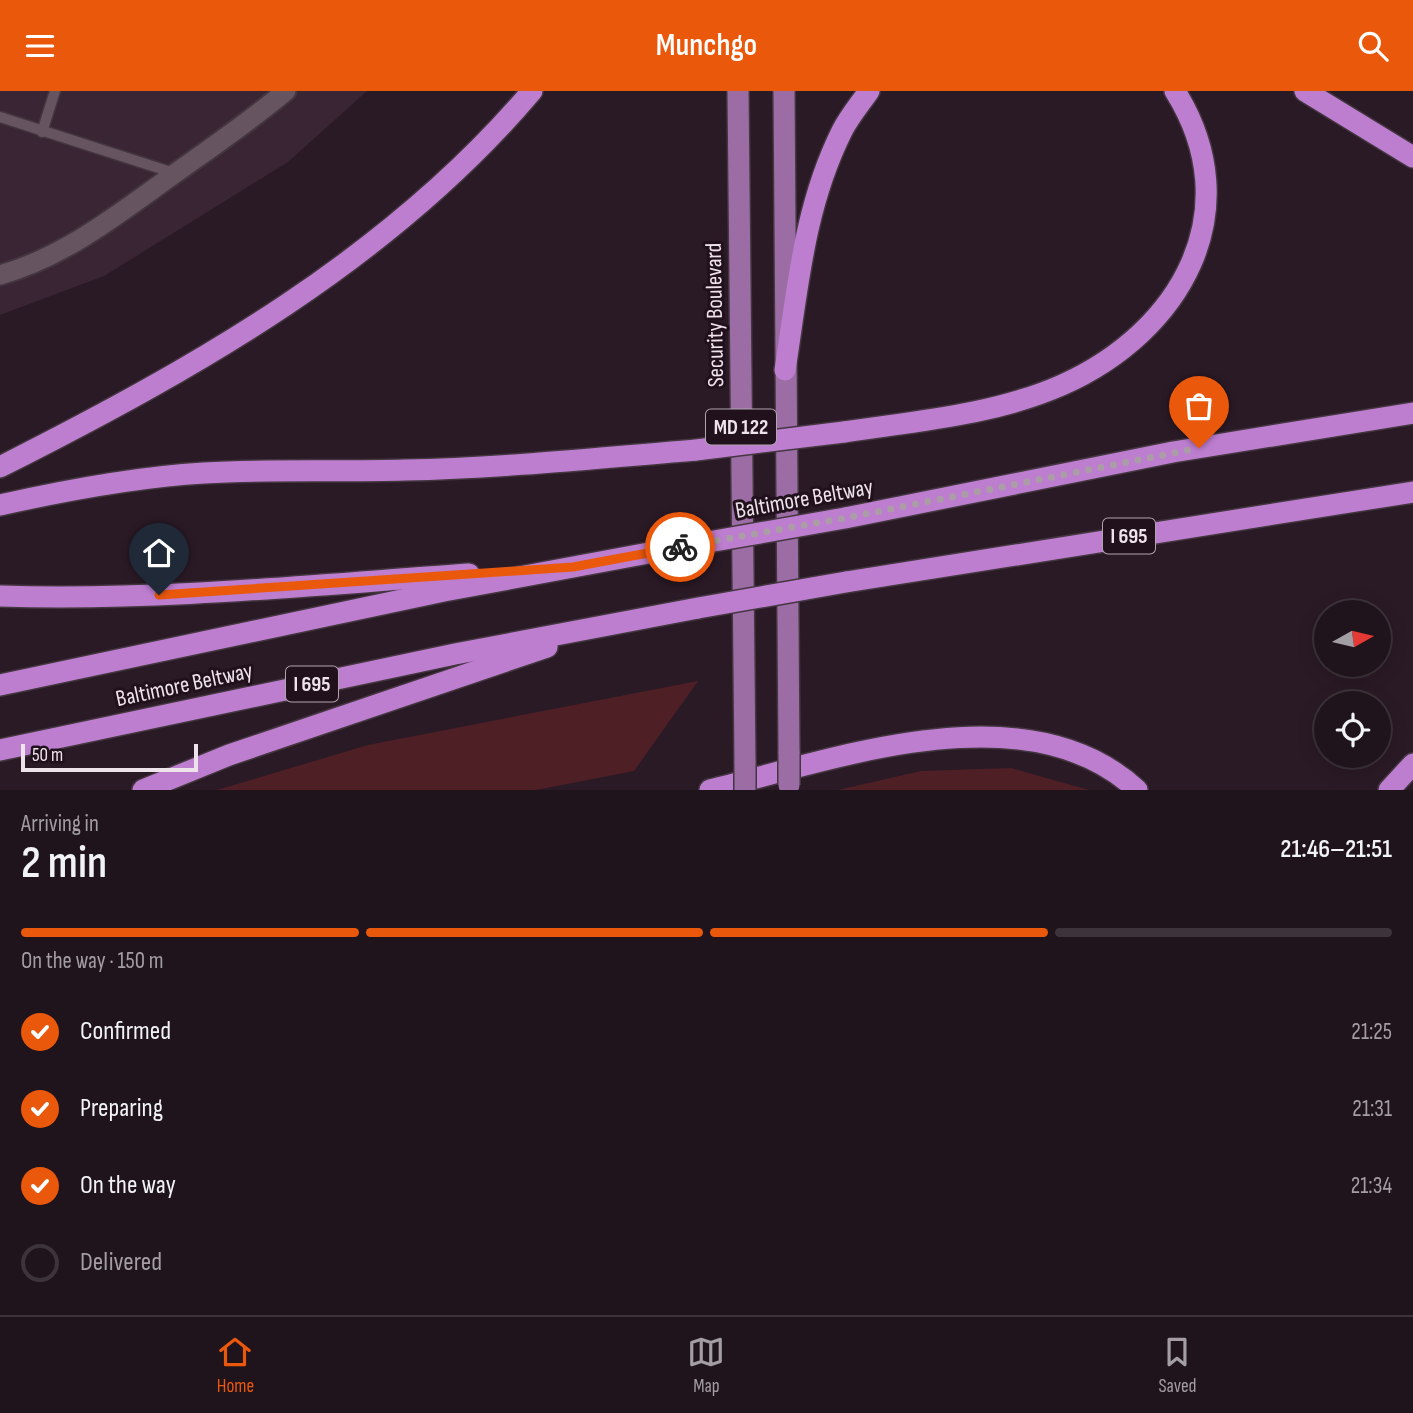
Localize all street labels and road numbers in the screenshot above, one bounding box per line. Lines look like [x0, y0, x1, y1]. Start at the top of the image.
street label: Security Boulevard [700, 243, 730, 387]
road number: MD 122 [706, 409, 776, 445]
street label: Baltimore Beltway [733, 473, 875, 525]
road number: I 695 [1103, 519, 1155, 553]
street label: Baltimore Beltway [113, 657, 255, 713]
road number: I 695 [286, 667, 338, 701]

